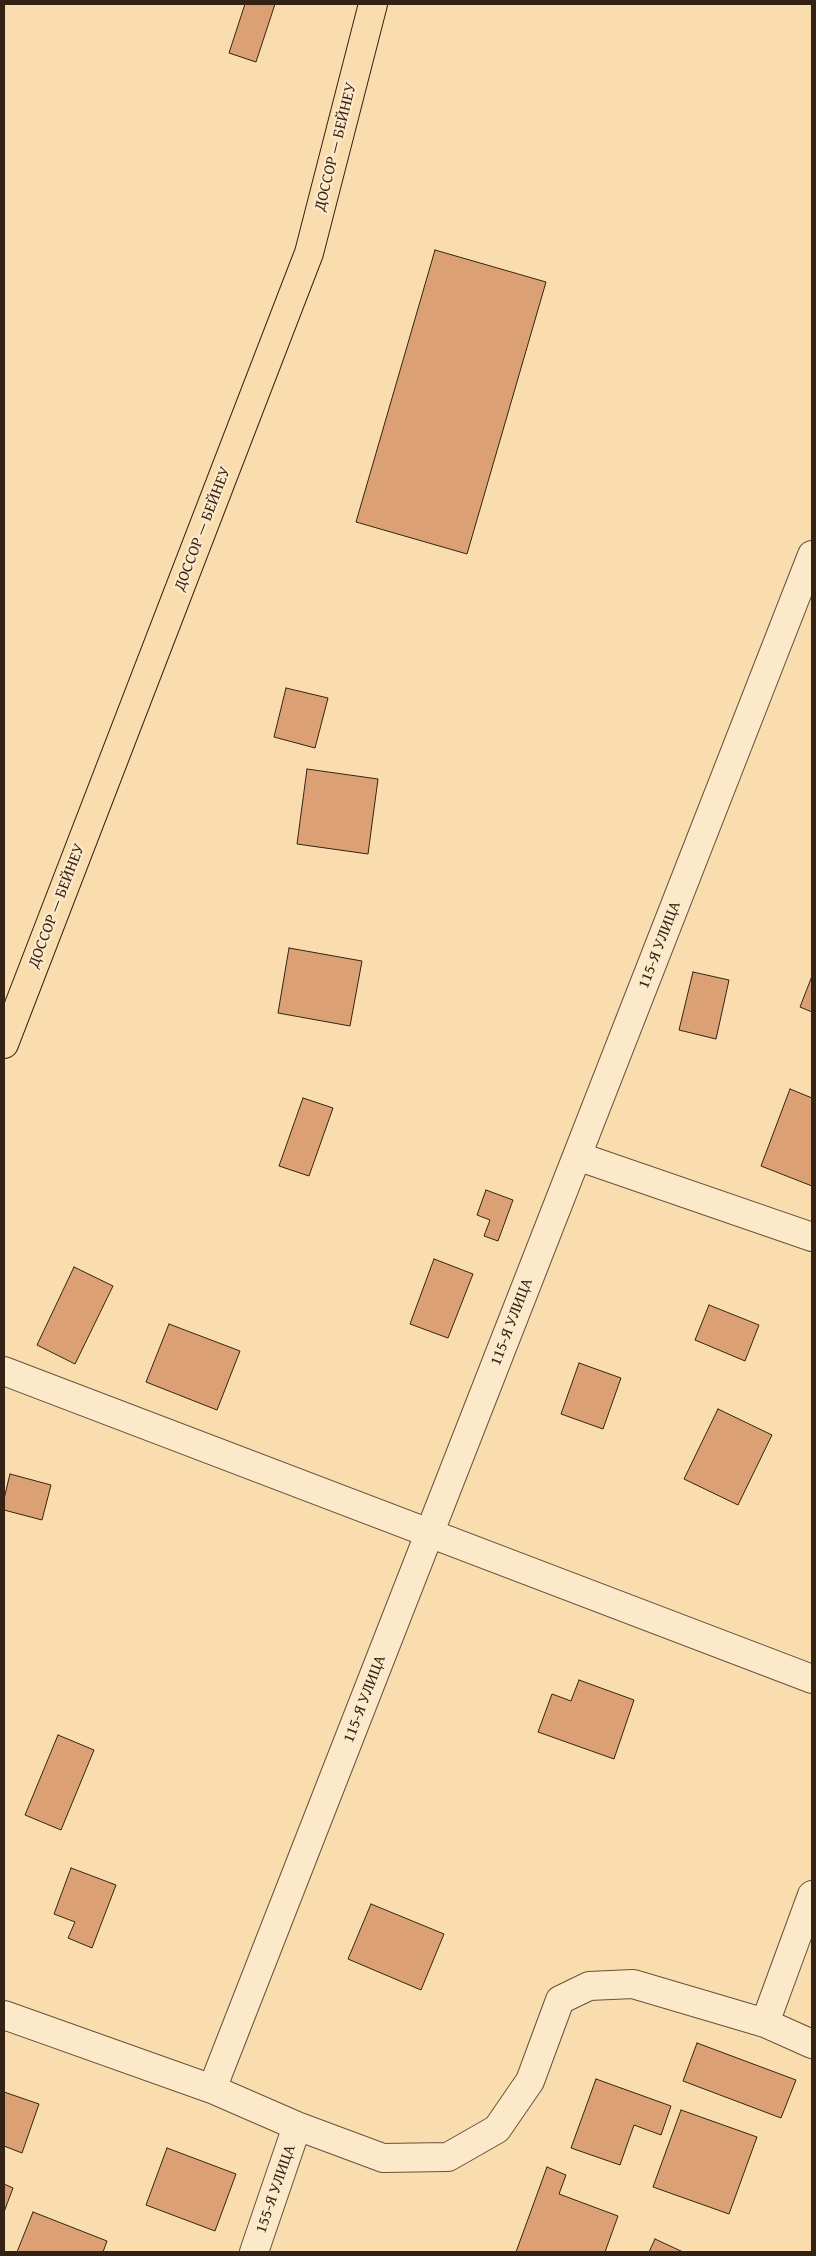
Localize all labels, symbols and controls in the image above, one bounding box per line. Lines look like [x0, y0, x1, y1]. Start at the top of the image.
street label: ДОССОР — БЕЙНЕУ [311, 81, 361, 213]
street label: ДОССОР — БЕЙНЕУ [170, 464, 236, 594]
street label: ДОССОР — БЕЙНЕУ [24, 841, 90, 971]
street label: 115-Я УЛИЦА [635, 899, 685, 991]
street label: 115-Я УЛИЦА [487, 1276, 537, 1368]
street label: 115-Я УЛИЦА [340, 1653, 390, 1745]
street label: 155-Я УЛИЦА [252, 2142, 300, 2236]

